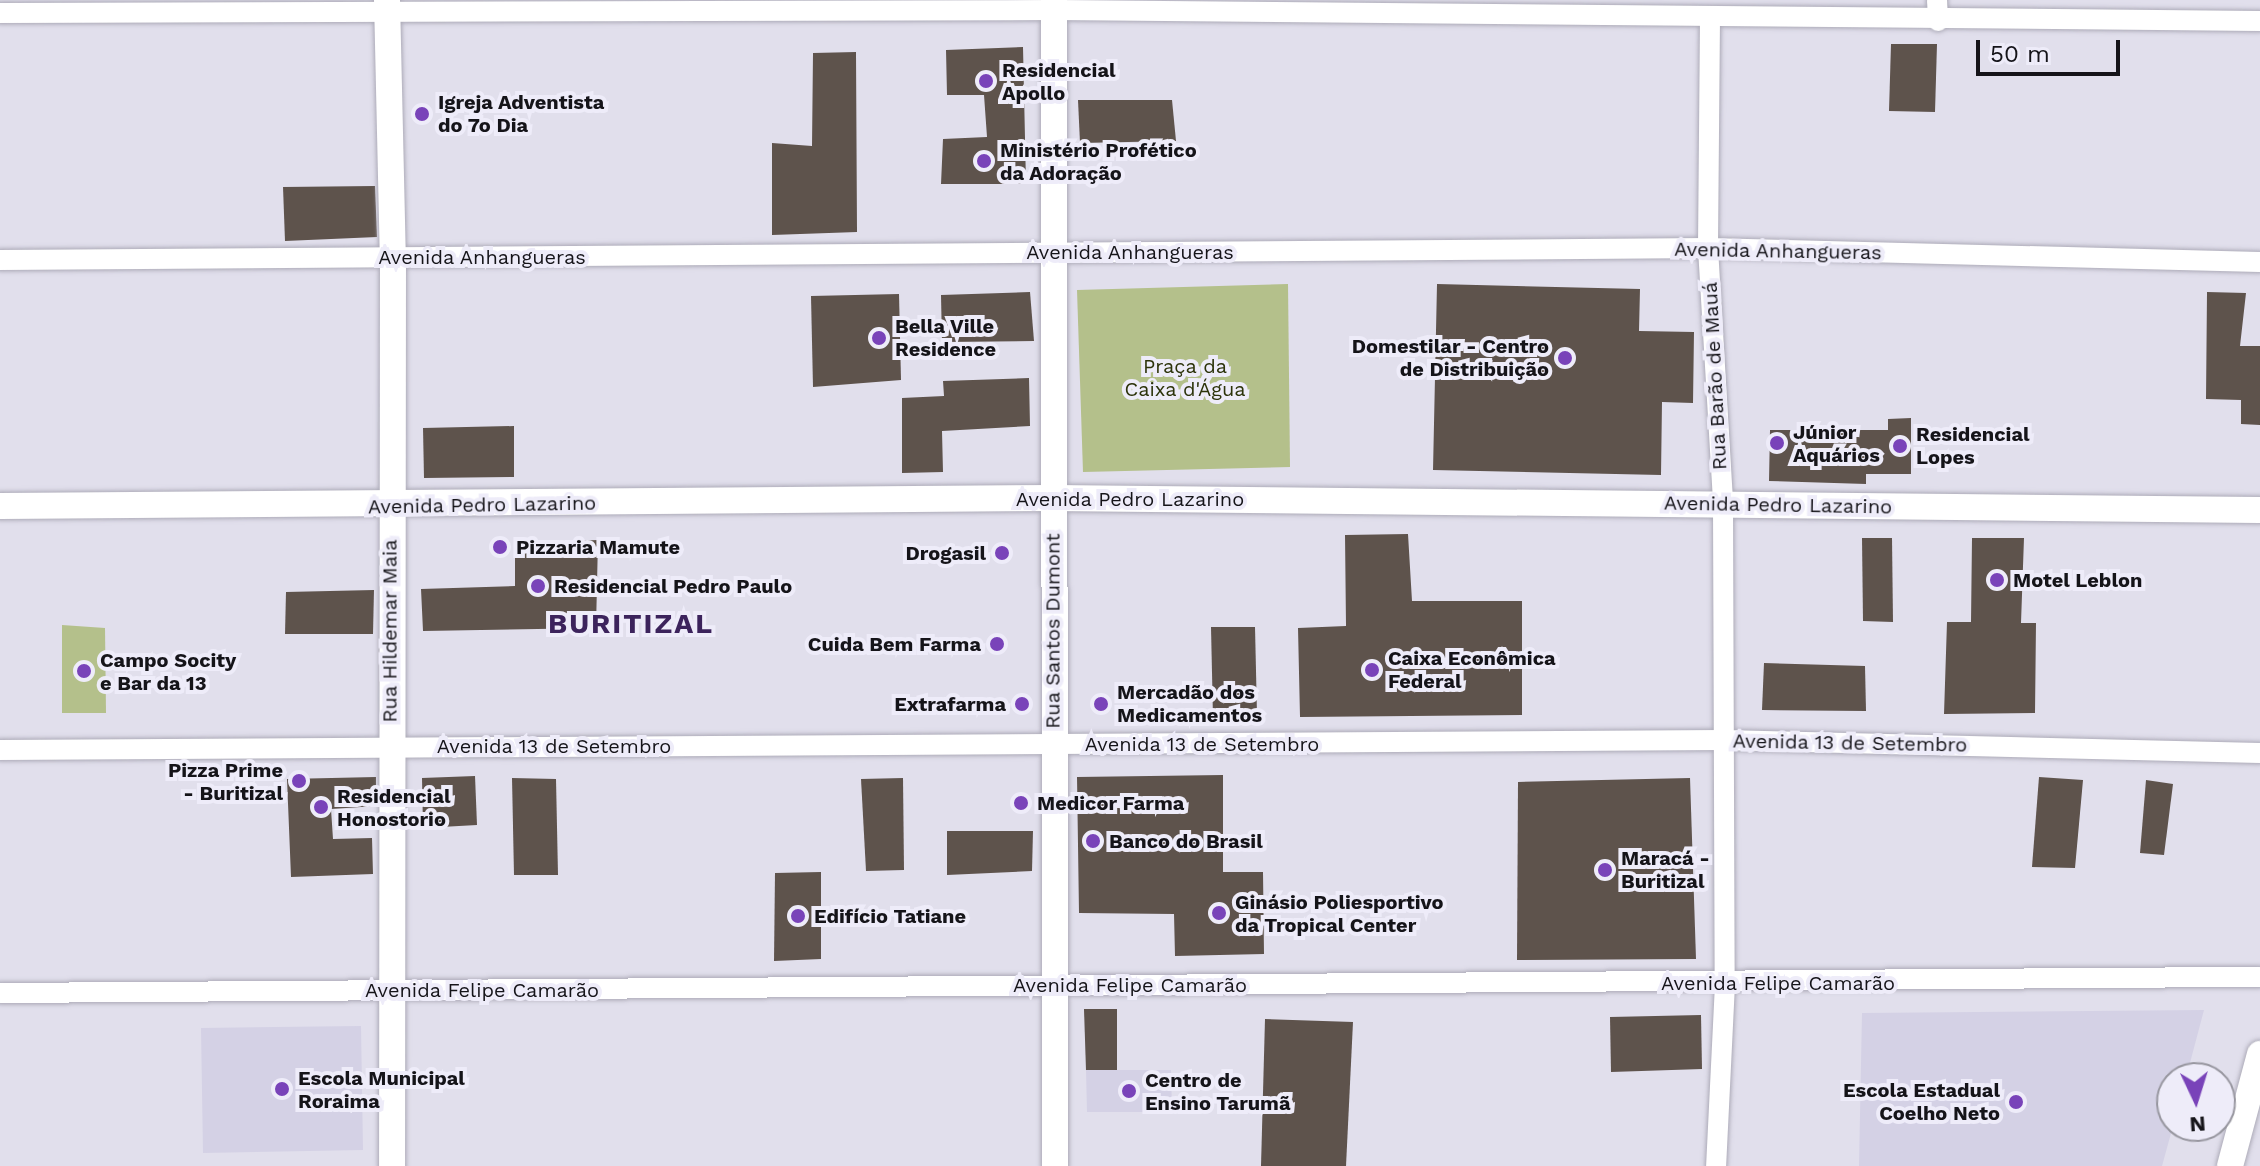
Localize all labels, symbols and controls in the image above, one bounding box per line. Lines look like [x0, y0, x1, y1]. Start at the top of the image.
scale bar [1980, 24, 2124, 74]
text: 50 m [1990, 40, 2050, 68]
place label: Residencial Apollo [1002, 58, 1116, 105]
marker: Residencial Apollo [977, 72, 995, 90]
place label: Igreja Adventista do 7o Dia [438, 90, 605, 137]
marker: Igreja Adventista do 7o Dia [413, 105, 431, 123]
place label: Ministério Profético da Adoração [1000, 138, 1197, 185]
marker: Ministério Profético da Adoração [975, 152, 993, 170]
street label: Avenida Anhangueras [1673, 237, 1883, 265]
street label: Avenida Anhangueras [1026, 240, 1234, 264]
street label: Avenida Anhangueras [378, 245, 586, 269]
street label: Rua Barão de Mauá [1698, 281, 1732, 471]
place label: Bella Ville Residence [895, 314, 996, 361]
marker: Bella Ville Residence [870, 329, 888, 347]
place label: Domestilar - Centro de Distribuição [1351, 334, 1549, 381]
marker: Domestilar - Centro de Distribuição [1556, 349, 1574, 367]
park label: Praça da Caixa d'Água [1124, 355, 1246, 402]
place label: Júnior Aquários [1793, 420, 1880, 467]
place label: Residencial Lopes [1916, 422, 2030, 469]
marker: Júnior Aquários [1768, 434, 1786, 452]
marker: Residencial Lopes [1891, 437, 1909, 455]
street label: Avenida Pedro Lazarino [1016, 487, 1244, 511]
street label: Avenida Pedro Lazarino [367, 491, 597, 519]
street label: Avenida Pedro Lazarino [1663, 491, 1893, 519]
street label: Rua Santos Dumont [1041, 533, 1065, 729]
place label: Pizzaria Mamute [516, 535, 680, 559]
marker: Pizzaria Mamute [491, 538, 509, 556]
street label: Rua Hildemar Maia [378, 539, 402, 723]
place label: Drogasil [906, 541, 986, 565]
marker: Drogasil [993, 544, 1011, 562]
place label: Motel Leblon [2013, 568, 2143, 592]
marker: Motel Leblon [1988, 571, 2006, 589]
place label: Residencial Pedro Paulo [554, 574, 792, 598]
marker: Residencial Pedro Paulo [529, 577, 547, 595]
district label: BURITIZAL [548, 607, 714, 641]
place label: Cuida Bem Farma [808, 632, 981, 656]
marker: Cuida Bem Farma [988, 635, 1006, 653]
place label: Caixa Econômica Federal [1388, 646, 1556, 693]
place label: Campo Socity e Bar da 13 [100, 648, 236, 695]
marker: Caixa Econômica Federal [1363, 661, 1381, 679]
marker: Campo Socity e Bar da 13 [75, 662, 93, 680]
place label: Mercadão dos Medicamentos [1117, 680, 1262, 727]
place label: Extrafarma [894, 692, 1006, 716]
marker: Extrafarma [1013, 695, 1031, 713]
marker: Mercadão dos Medicamentos [1092, 695, 1110, 713]
street label: Avenida 13 de Setembro [1732, 729, 1968, 757]
street label: Avenida 13 de Setembro [1084, 732, 1320, 756]
street label: Avenida 13 de Setembro [436, 734, 672, 758]
place label: Pizza Prime - Buritizal [168, 758, 283, 805]
marker: Pizza Prime - Buritizal [290, 772, 308, 790]
place label: Residencial Honostorio [337, 784, 451, 831]
place label: Medicor Farma [1037, 791, 1185, 815]
marker: Medicor Farma [1012, 794, 1030, 812]
marker: Residencial Honostorio [312, 798, 330, 816]
place label: Banco do Brasil [1109, 829, 1263, 853]
marker: Banco do Brasil [1084, 832, 1102, 850]
place label: Maracá - Buritizal [1621, 846, 1710, 893]
marker: Maracá - Buritizal [1596, 861, 1614, 879]
place label: Ginásio Poliesportivo da Tropical Center [1235, 890, 1444, 937]
place label: Edifício Tatiane [814, 904, 966, 928]
marker: Ginásio Poliesportivo da Tropical Center [1210, 904, 1228, 922]
marker: Edifício Tatiane [789, 907, 807, 925]
street label: Avenida Felipe Camarão [1661, 971, 1895, 995]
street label: Avenida Felipe Camarão [1013, 973, 1247, 997]
street label: Avenida Felipe Camarão [365, 978, 599, 1002]
north arrow [2156, 1062, 2236, 1142]
place label: Escola Municipal Roraima [298, 1066, 465, 1113]
place label: Centro de Ensino Tarumã [1145, 1068, 1291, 1115]
place label: Escola Estadual Coelho Neto [1843, 1078, 2000, 1125]
marker: Escola Municipal Roraima [273, 1080, 291, 1098]
marker: Centro de Ensino Tarumã [1120, 1082, 1138, 1100]
marker: Escola Estadual Coelho Neto [2007, 1093, 2025, 1111]
text: N [2189, 1111, 2207, 1137]

